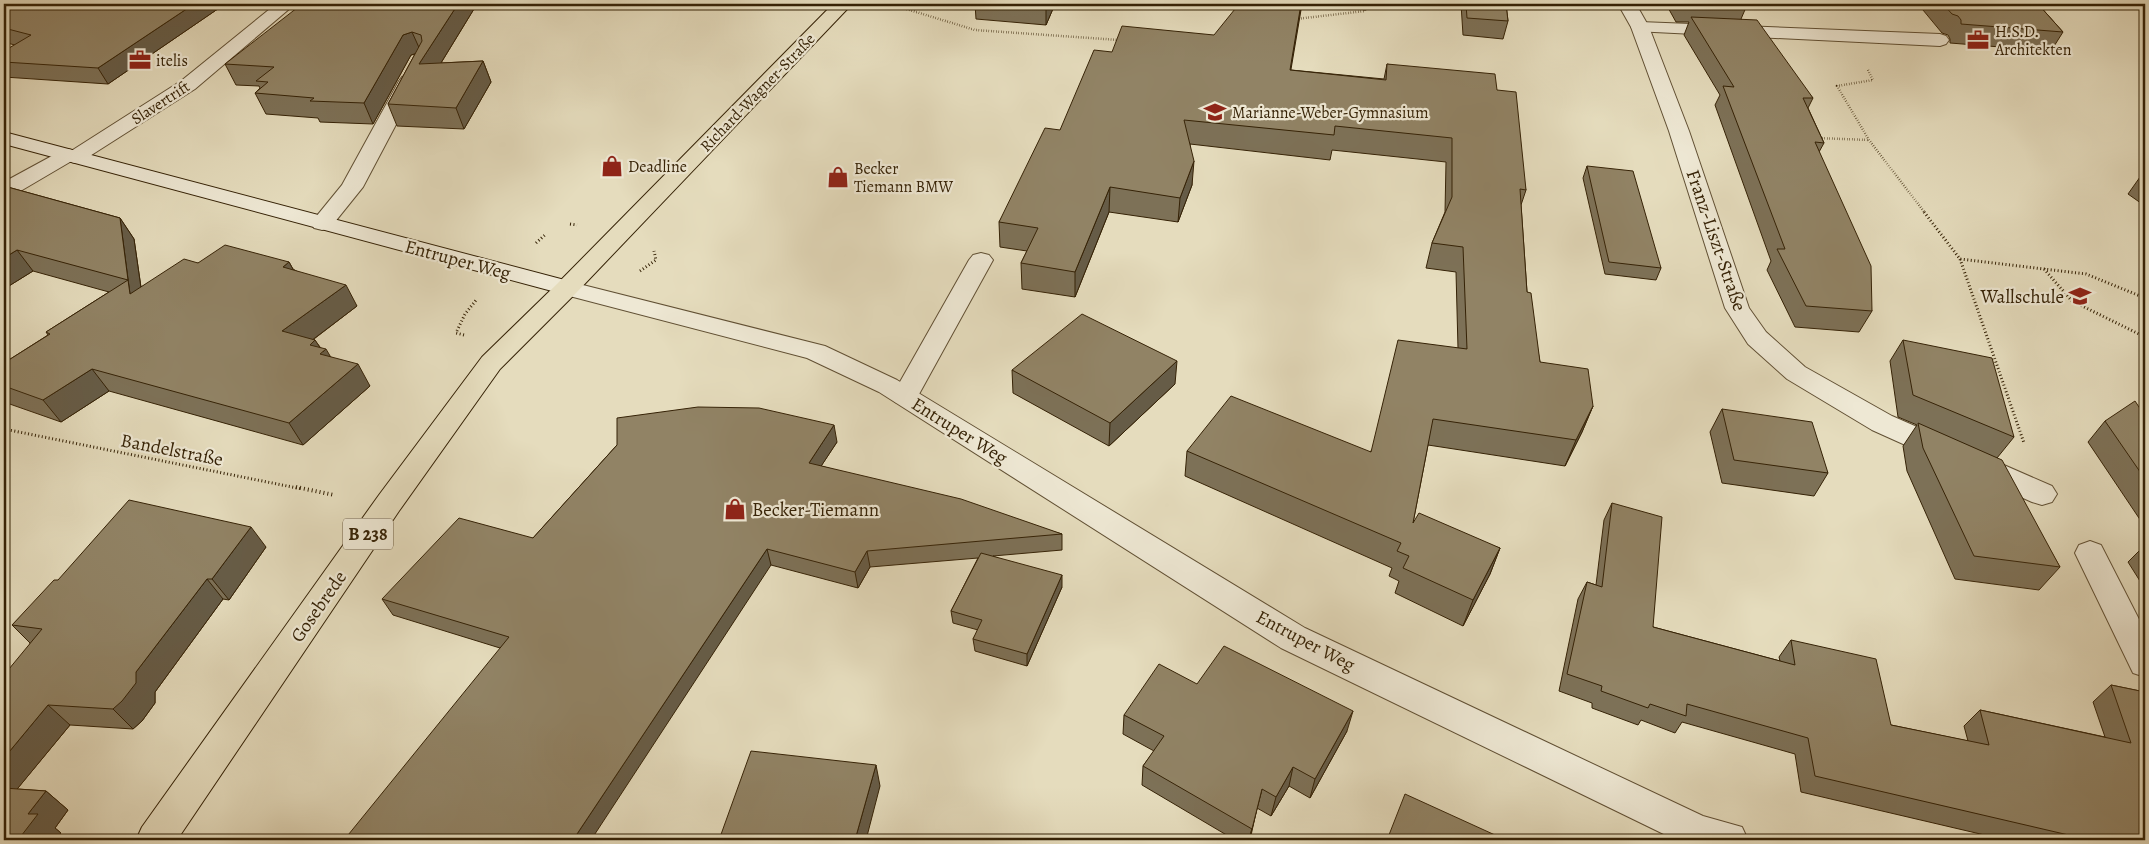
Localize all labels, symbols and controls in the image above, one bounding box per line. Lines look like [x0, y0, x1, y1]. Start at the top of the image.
place label: H.S.D. Architekten [1994, 21, 2072, 61]
office icon: H.S.D. Architekten [1965, 27, 1991, 53]
street label: Richard-Wagner-Straße [695, 29, 820, 157]
office icon: itelis [127, 47, 153, 73]
place label: itelis [156, 50, 188, 72]
street label: Slavertrift [127, 76, 194, 130]
school or university icon: Marianne-Weber-Gymnasium [1202, 99, 1228, 125]
place label: Marianne-Weber-Gymnasium [1232, 102, 1428, 124]
shop icon: Deadline [599, 153, 625, 179]
place label: Deadline [628, 156, 687, 178]
place label: Becker Tiemann BMW [854, 158, 953, 198]
shop icon: Becker Tiemann BMW [825, 164, 851, 190]
street label: Franz-Liszt-Straße [1680, 166, 1752, 315]
street label: Entruper Weg [402, 233, 514, 287]
school or university icon: Wallschule [2067, 283, 2093, 309]
place label: Wallschule [1979, 284, 2064, 310]
street label: Entruper Weg [907, 391, 1013, 471]
street label: Bandelstraße [118, 427, 225, 473]
shop icon: Becker-Tiemann [722, 496, 748, 522]
place label: Becker-Tiemann [752, 497, 879, 523]
road number: B 238 [343, 518, 393, 550]
street label: Gosebrede [285, 566, 353, 648]
street label: Entruper Weg [1251, 604, 1360, 678]

